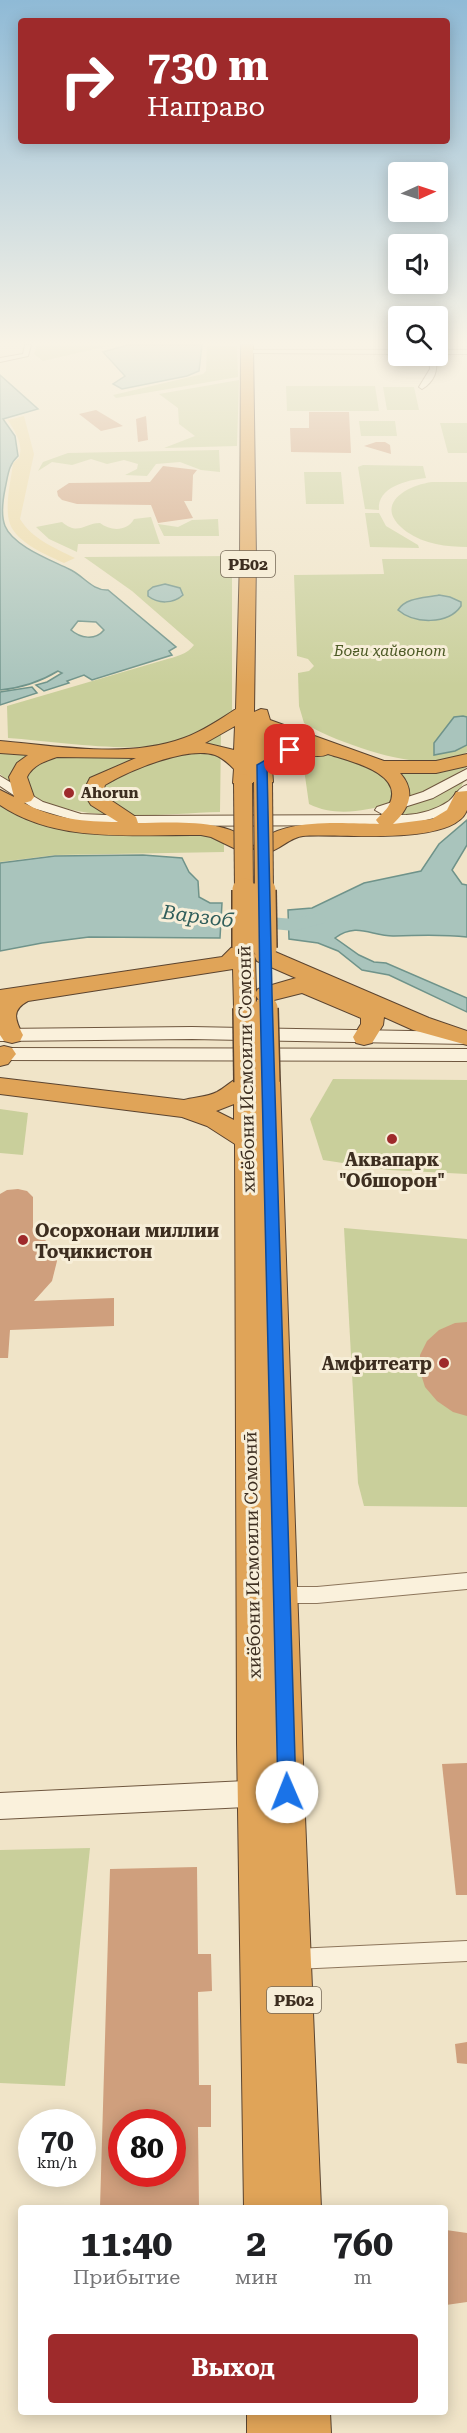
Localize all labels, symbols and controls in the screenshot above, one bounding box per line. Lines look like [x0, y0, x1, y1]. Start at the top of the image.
text: 730 m [147, 41, 269, 90]
icon: right [48, 42, 126, 120]
text: Направо [147, 91, 265, 123]
north arrow [388, 162, 448, 222]
map controls [388, 162, 448, 366]
button: sound [388, 234, 448, 294]
button: search [388, 306, 448, 366]
road number: РБ02 [221, 551, 275, 577]
park label: Боғи ҳайвонот [333, 642, 446, 660]
pin [264, 724, 315, 775]
icon: arrive [273, 733, 306, 766]
place label: Ahorun [81, 784, 138, 802]
marker: Ahorun [62, 786, 76, 800]
water label: Варзоб [160, 900, 236, 932]
street label: хиёбони Исмоили Сомонӣ [233, 945, 259, 1193]
marker: Аквапарк "Обшорон" [385, 1132, 399, 1146]
place label: Аквапарк "Обшорон" [339, 1149, 445, 1191]
place label: Осорхонаи миллии Тоҷикистон [35, 1220, 219, 1262]
marker: Осорхонаи миллии Тоҷикистон [16, 1233, 30, 1247]
place label: Aмфитеатр [322, 1353, 432, 1374]
marker: Aмфитеатр [437, 1356, 451, 1370]
street label: хиёбони Исмоили Сомонӣ [239, 1431, 265, 1679]
position arrow [255, 1760, 319, 1824]
road number: РБ02 [267, 1987, 321, 2013]
speed limit sign: 80 [108, 2109, 186, 2187]
text: 70 [40, 2123, 74, 2158]
text: km/h [37, 2154, 77, 2172]
text: 11:40 [81, 2223, 172, 2265]
text: 2 [246, 2223, 266, 2265]
text: 760 [333, 2223, 393, 2265]
text: Прибытие [73, 2265, 180, 2289]
text: мин [235, 2265, 278, 2289]
text: m [354, 2265, 372, 2289]
button: Выход [48, 2334, 418, 2403]

